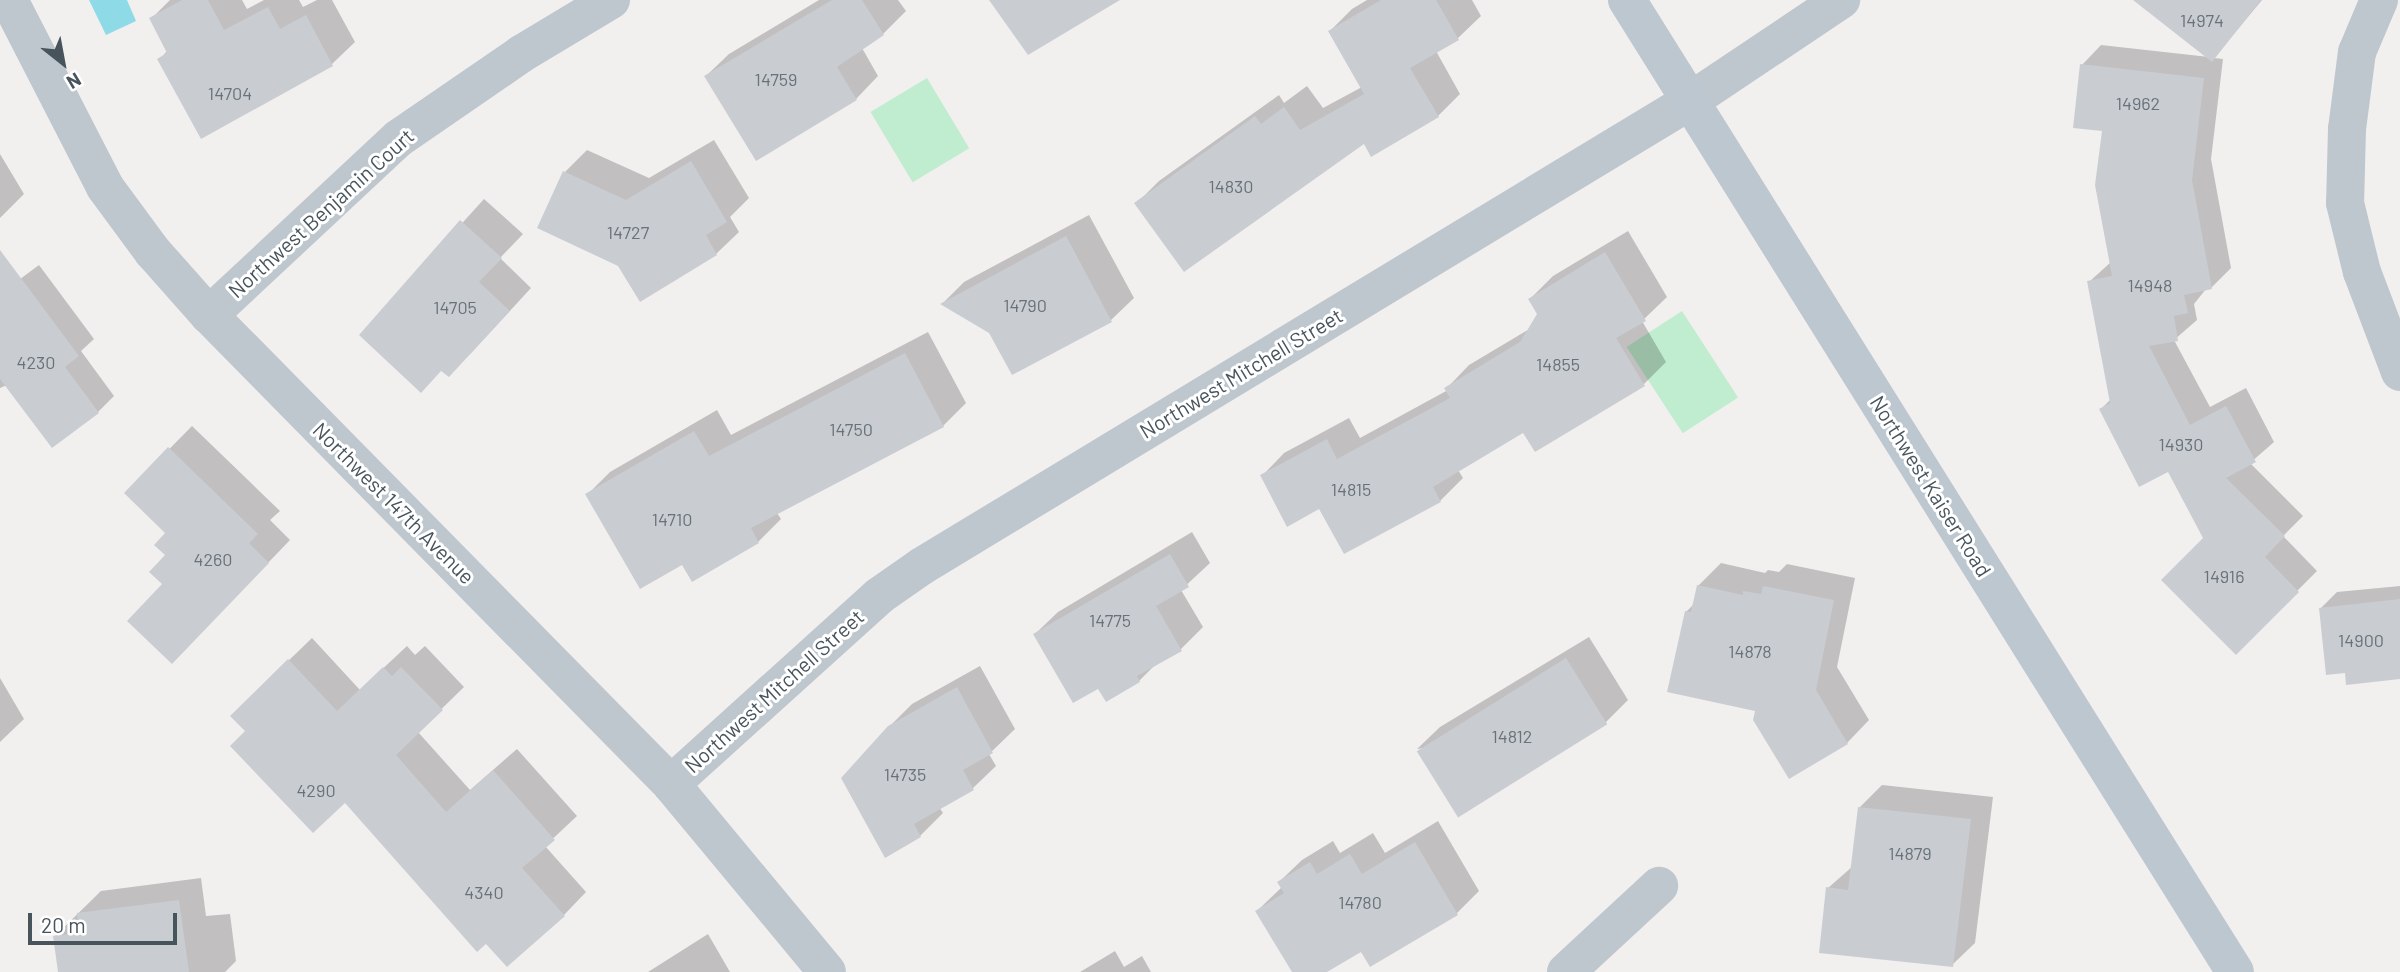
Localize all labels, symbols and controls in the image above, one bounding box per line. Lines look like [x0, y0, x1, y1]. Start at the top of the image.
house number: 14974 [2180, 9, 2224, 31]
north arrow [28, 28, 98, 98]
text: N [63, 68, 85, 95]
house number: 14759 [755, 68, 797, 90]
house number: 14704 [208, 82, 252, 104]
house number: 14962 [2116, 92, 2160, 114]
street label: Northwest Benjamin Court [223, 123, 419, 303]
house number: 14830 [1208, 175, 1254, 197]
house number: 14727 [607, 221, 649, 243]
house number: 14948 [2128, 274, 2172, 296]
house number: 14790 [1003, 294, 1047, 316]
house number: 14705 [433, 296, 477, 318]
street label: Northwest Mitchell Street [1135, 302, 1347, 444]
house number: 4230 [17, 351, 55, 373]
house number: 14855 [1536, 353, 1580, 375]
street label: Northwest Kaiser Road [1865, 391, 1997, 581]
street label: Northwest 147th Avenue [308, 417, 480, 589]
house number: 14750 [829, 418, 873, 440]
house number: 14930 [2158, 433, 2204, 455]
house number: 14815 [1331, 478, 1371, 500]
house number: 14710 [652, 508, 692, 530]
house number: 4260 [193, 548, 233, 570]
house number: 14916 [2204, 565, 2244, 587]
street label: Northwest Mitchell Street [679, 604, 869, 778]
house number: 14775 [1089, 609, 1131, 631]
house number: 14900 [2338, 629, 2384, 651]
house number: 14878 [1728, 640, 1772, 662]
house number: 14812 [1491, 725, 1533, 747]
house number: 14735 [884, 763, 926, 785]
house number: 4290 [296, 779, 336, 801]
house number: 14879 [1888, 842, 1932, 864]
house number: 4340 [464, 881, 504, 903]
house number: 14780 [1338, 891, 1382, 913]
scale bar [32, 898, 180, 942]
text: 20 m [41, 912, 86, 937]

